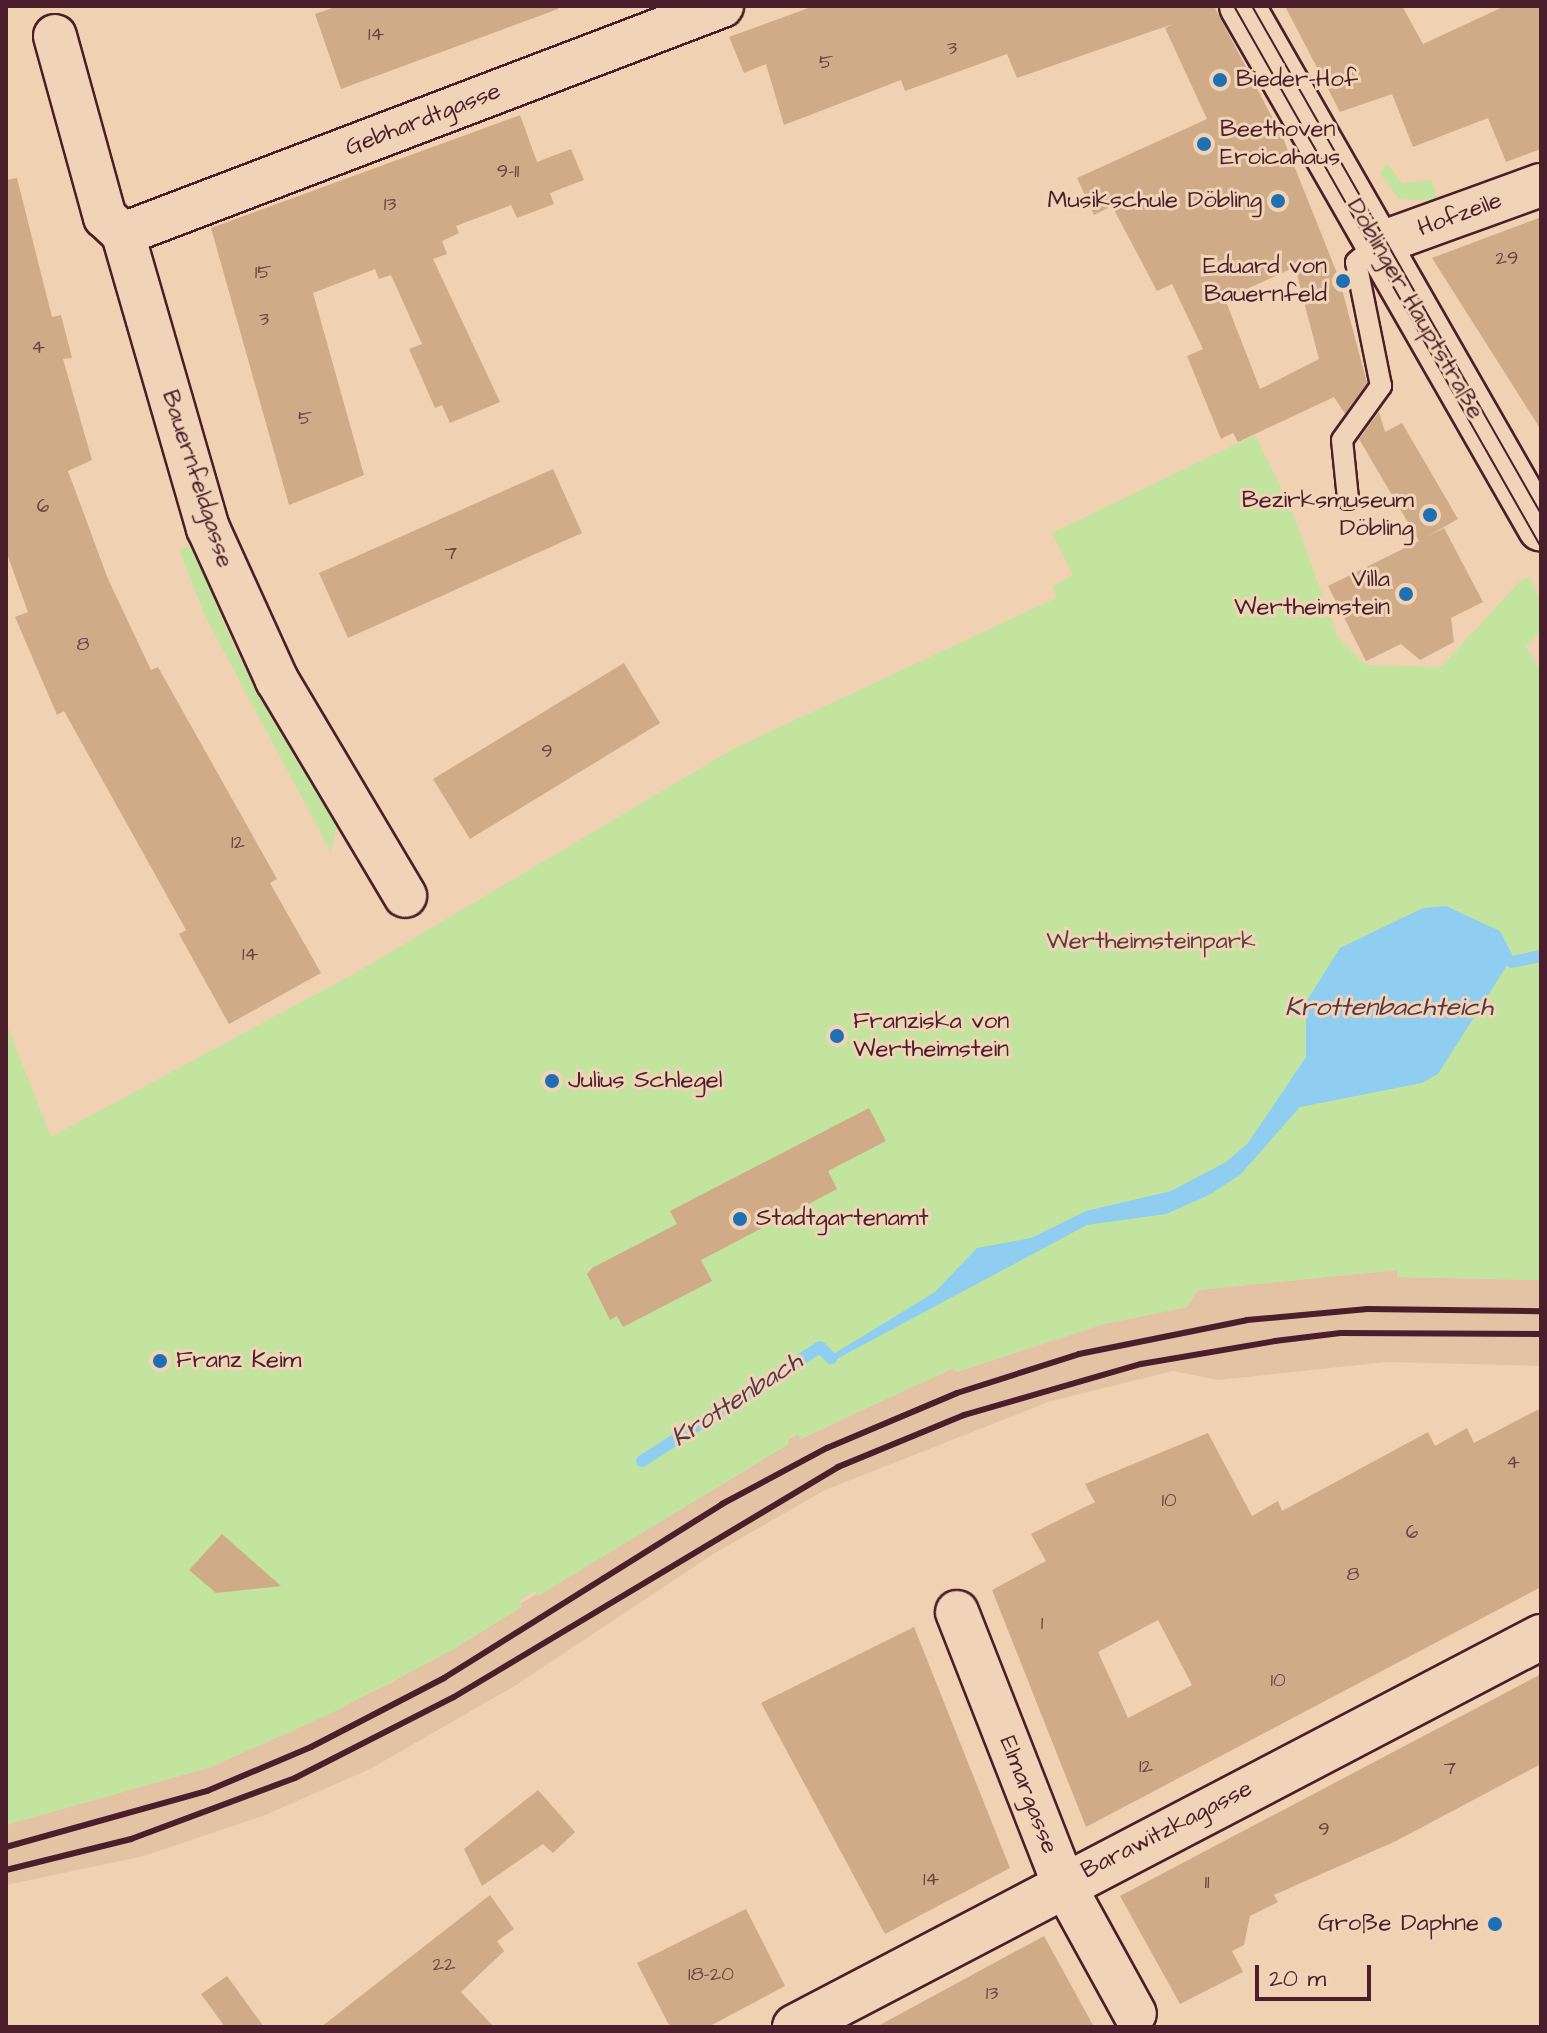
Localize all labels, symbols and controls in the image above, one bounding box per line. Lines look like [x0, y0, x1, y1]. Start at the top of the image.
house number: 14 [368, 22, 384, 46]
house number: 3 [947, 36, 957, 60]
house number: 5 [819, 50, 833, 74]
place label: Bieder-Hof [1236, 66, 1358, 94]
marker: Bieder-Hof [1211, 71, 1229, 89]
street label: Gebhardtgasse [341, 77, 505, 163]
place label: Beethoven Eroicahaus [1220, 116, 1340, 172]
marker: Beethoven Eroicahaus [1195, 135, 1213, 153]
house number: 9-11 [497, 159, 519, 183]
street label: Hofzeile [1414, 186, 1506, 244]
place label: Musikschule Döbling [1048, 187, 1262, 215]
house number: 13 [384, 192, 396, 216]
marker: Musikschule Döbling [1269, 192, 1287, 210]
street label: Döblinger Hauptstraße [1340, 194, 1490, 424]
house number: 29 [1496, 246, 1518, 270]
place label: Eduard von Bauernfeld [1203, 253, 1327, 309]
house number: 15 [255, 260, 271, 284]
marker: Eduard von Bauernfeld [1334, 272, 1352, 290]
house number: 3 [259, 307, 269, 331]
house number: 4 [31, 335, 45, 359]
street label: Bauernfeldgasse [155, 387, 239, 571]
house number: 5 [298, 406, 312, 430]
place label: Bezirksmuseum Döbling [1242, 487, 1414, 543]
house number: 6 [37, 494, 49, 518]
marker: Bezirksmuseum Döbling [1421, 506, 1439, 524]
house number: 7 [445, 541, 457, 565]
place label: Villa Wertheimstein [1234, 566, 1390, 622]
marker: Villa Wertheimstein [1397, 585, 1415, 603]
house number: 8 [77, 632, 89, 656]
house number: 9 [541, 739, 553, 763]
house number: 12 [231, 830, 245, 854]
park label: Wertheimsteinpark [1046, 928, 1256, 956]
house number: 14 [242, 942, 258, 966]
water label: Krottenbachteich [1285, 992, 1493, 1024]
place label: Franziska von Wertheimstein [853, 1008, 1009, 1064]
marker: Franziska von Wertheimstein [828, 1027, 846, 1045]
place label: Julius Schlegel [568, 1067, 723, 1095]
marker: Julius Schlegel [543, 1072, 561, 1090]
place label: Stadtgartenamt [756, 1205, 928, 1233]
marker: Stadtgartenamt [731, 1210, 749, 1228]
water label: Krottenbach [666, 1346, 808, 1454]
place label: Franz Keim [176, 1347, 301, 1375]
marker: Franz Keim [151, 1352, 169, 1370]
house number: 4 [1506, 1450, 1520, 1474]
house number: 10 [1161, 1488, 1177, 1512]
house number: 6 [1406, 1520, 1418, 1544]
house number: 8 [1347, 1562, 1359, 1586]
house number: 1 [1041, 1611, 1043, 1635]
house number: 10 [1270, 1668, 1286, 1692]
street label: Elmargasse [992, 1732, 1064, 1858]
house number: 12 [1139, 1754, 1153, 1778]
house number: 7 [1444, 1756, 1456, 1780]
street label: Barawitzkagasse [1077, 1775, 1257, 1885]
house number: 9 [1318, 1817, 1330, 1841]
house number: 14 [923, 1867, 939, 1891]
house number: 11 [1204, 1870, 1210, 1894]
place label: Große Daphne [1318, 1910, 1479, 1938]
marker: Große Daphne [1486, 1915, 1504, 1933]
scale bar [1259, 1949, 1375, 1999]
house number: 22 [433, 1952, 455, 1976]
house number: 18-20 [688, 1962, 734, 1986]
text: 20 m [1269, 1962, 1326, 1996]
house number: 13 [986, 1981, 998, 2005]

